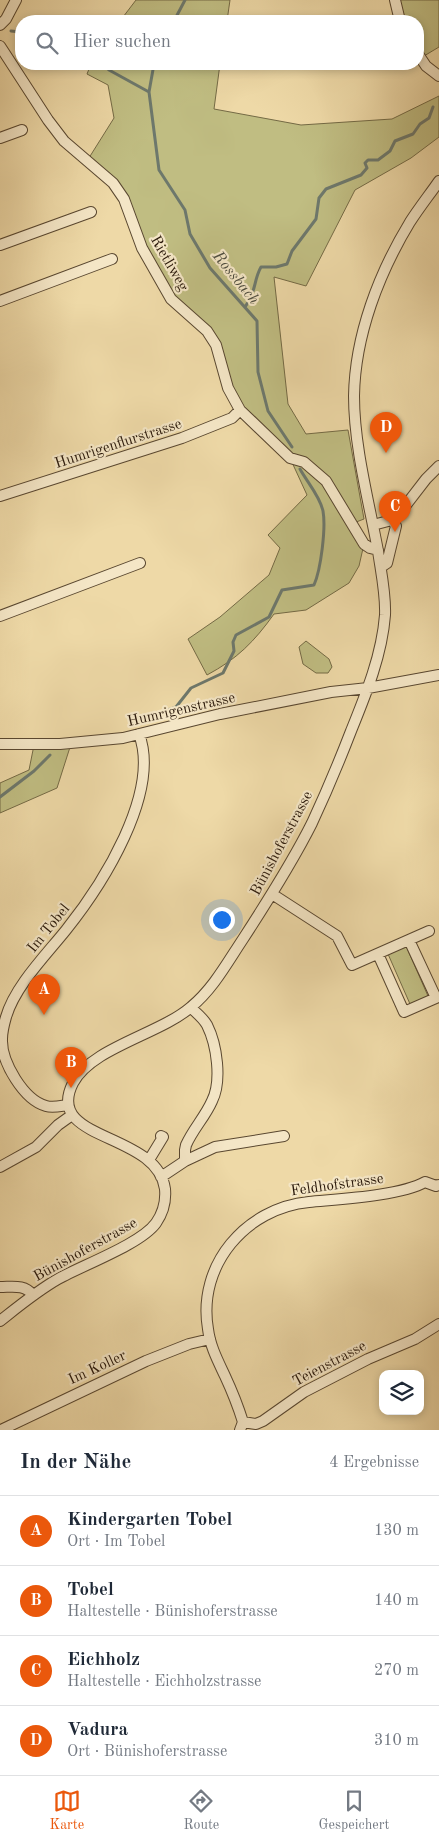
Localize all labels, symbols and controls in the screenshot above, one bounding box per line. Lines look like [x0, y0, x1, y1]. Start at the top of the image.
search box [15, 15, 424, 70]
icon: search [33, 29, 61, 57]
text: Hier suchen [73, 33, 171, 52]
street label: Rietliweg [147, 234, 190, 294]
water label: Rossbach [209, 248, 262, 308]
pin: D [370, 412, 402, 453]
street label: Humrigenflurstrasse [53, 417, 184, 472]
pin: C [379, 491, 411, 532]
street label: Humrigenstrasse [126, 691, 237, 730]
street label: Bünishoferstrasse [249, 789, 316, 898]
street label: Im Tobel [25, 902, 73, 956]
your location [209, 907, 235, 933]
pin: A [28, 974, 60, 1015]
pin: B [55, 1047, 87, 1088]
street label: Feldhofstrasse [290, 1172, 385, 1199]
street label: Bünishoferstrasse [31, 1216, 140, 1285]
street label: Teienstrasse [290, 1339, 369, 1390]
street label: Im Koller [66, 1348, 129, 1388]
map controls [379, 1370, 424, 1415]
button: layers [379, 1370, 424, 1415]
text: In der Nähe [20, 1452, 131, 1473]
text: 4 Ergebnisse [329, 1455, 419, 1471]
text: Kindergarten Tobel [67, 1511, 232, 1530]
text: A [30, 1523, 42, 1539]
text: 130 m [374, 1523, 419, 1539]
text: Ort · Im Tobel [67, 1534, 165, 1550]
text: Tobel [67, 1581, 114, 1600]
text: B [30, 1593, 42, 1609]
text: 140 m [374, 1593, 419, 1609]
text: Haltestelle · Bünishoferstrasse [67, 1604, 278, 1620]
text: Eichholz [67, 1651, 140, 1670]
text: C [31, 1663, 41, 1679]
text: 270 m [374, 1663, 419, 1679]
text: Haltestelle · Eichholzstrasse [67, 1674, 261, 1690]
text: Vadura [67, 1721, 128, 1740]
text: D [30, 1733, 42, 1749]
text: 310 m [374, 1733, 419, 1749]
text: Ort · Bünishoferstrasse [67, 1744, 227, 1760]
tab: Karte [50, 1787, 84, 1834]
tab: Route [183, 1787, 219, 1834]
tab: Gespeichert [318, 1787, 389, 1834]

